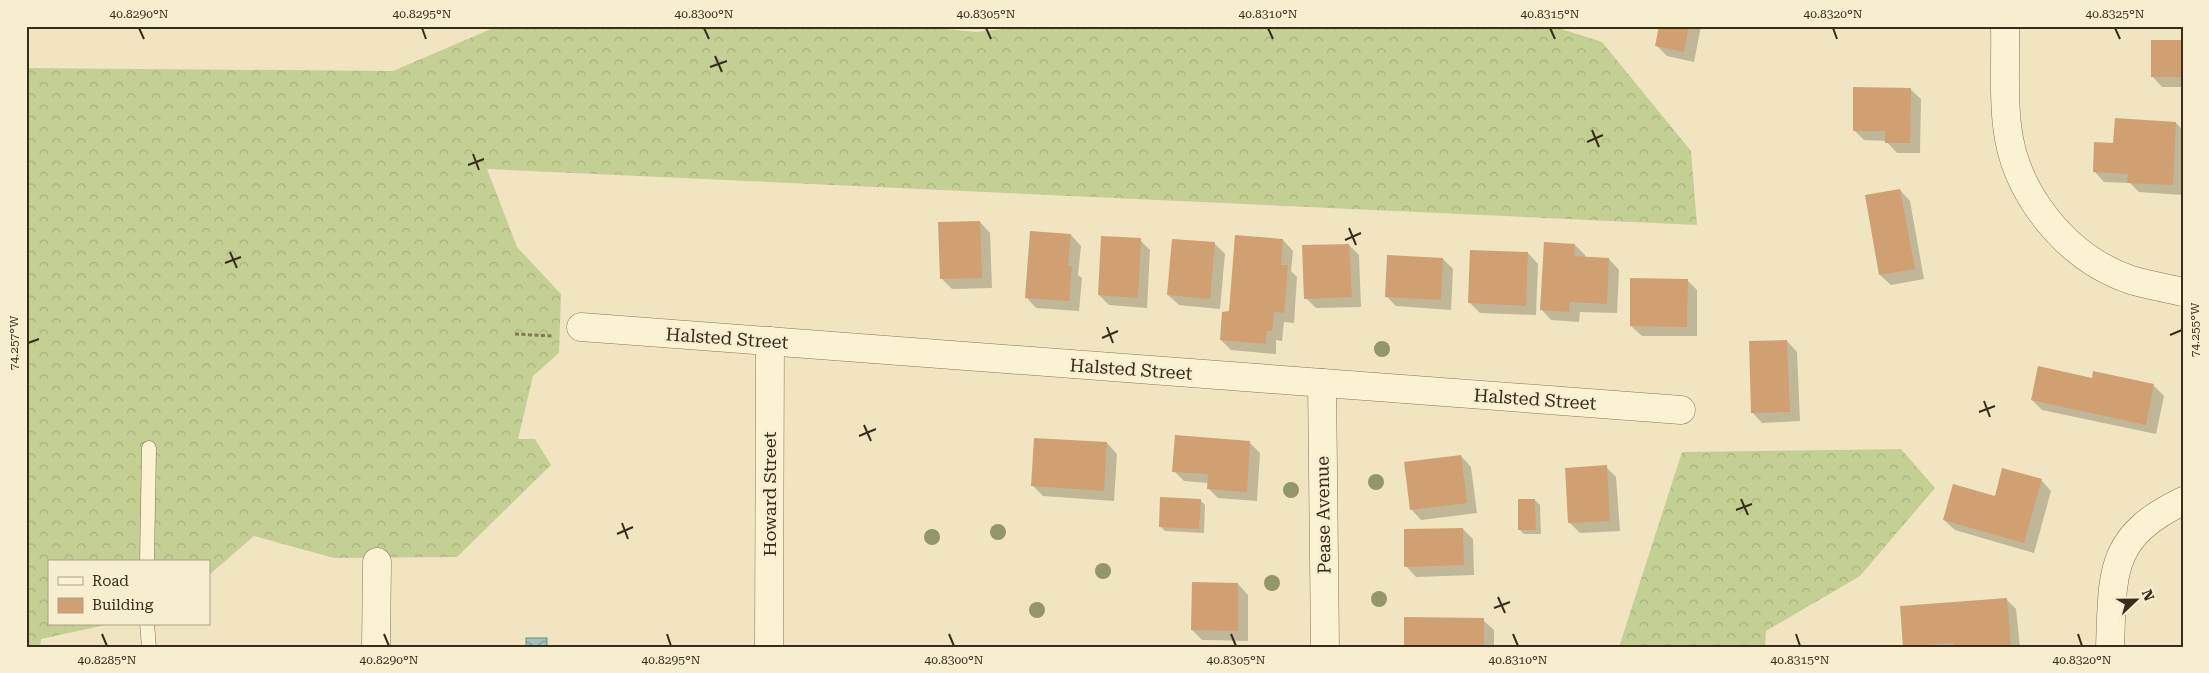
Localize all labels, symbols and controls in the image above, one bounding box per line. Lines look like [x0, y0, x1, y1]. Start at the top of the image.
text: 40.8290°N [110, 7, 169, 21]
text: 40.8295°N [393, 7, 452, 21]
text: 40.8300°N [675, 7, 734, 21]
text: 40.8305°N [957, 7, 1016, 21]
text: 40.8310°N [1239, 7, 1298, 21]
text: 40.8315°N [1521, 7, 1580, 21]
text: 40.8320°N [1804, 7, 1863, 21]
text: 40.8325°N [2086, 7, 2145, 21]
text: 74.255°W [2188, 302, 2202, 357]
text: 74.257°W [7, 315, 21, 370]
street label: Halsted Street [665, 323, 789, 353]
street label: Halsted Street [1069, 354, 1193, 384]
street label: Halsted Street [1473, 384, 1597, 414]
street label: Howard Street [759, 431, 780, 556]
street label: Pease Avenue [1311, 456, 1335, 574]
legend [48, 560, 210, 626]
text: Road [92, 572, 129, 590]
north arrow [2112, 576, 2162, 626]
text: N [2139, 587, 2158, 603]
text: Building [92, 596, 154, 614]
text: 40.8285°N [78, 653, 137, 667]
text: 40.8290°N [360, 653, 419, 667]
text: 40.8295°N [642, 653, 701, 667]
text: 40.8300°N [925, 653, 984, 667]
text: 40.8305°N [1207, 653, 1266, 667]
text: 40.8310°N [1489, 653, 1548, 667]
text: 40.8315°N [1771, 653, 1830, 667]
text: 40.8320°N [2053, 653, 2112, 667]

